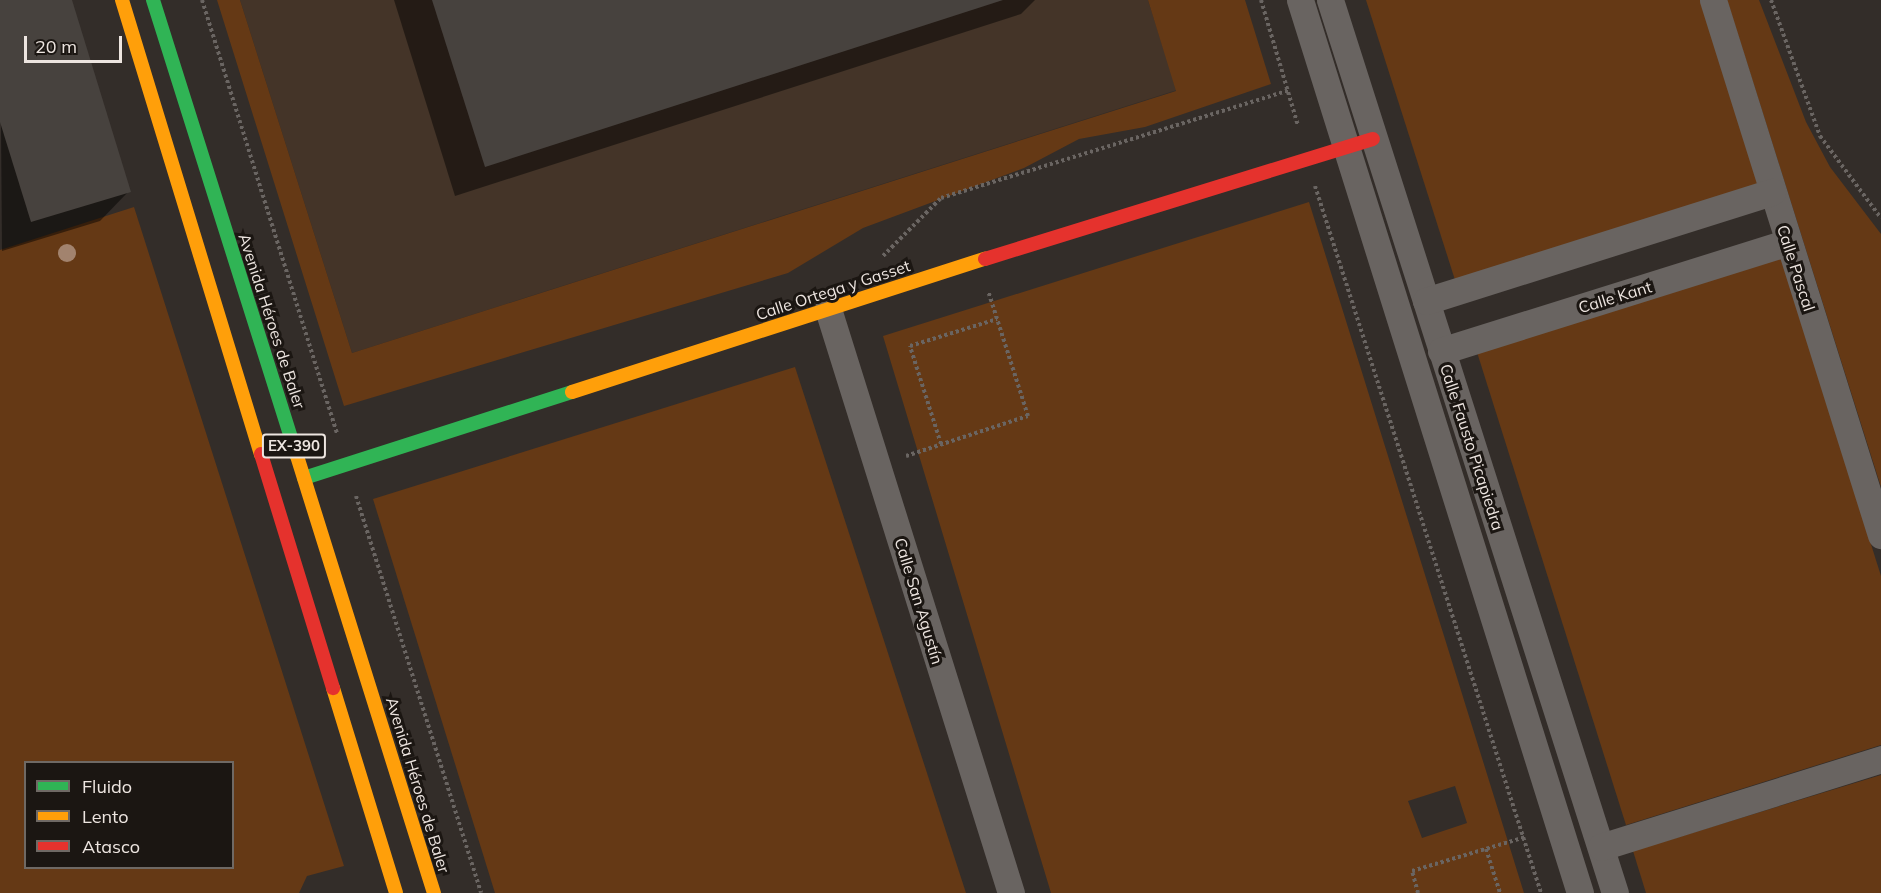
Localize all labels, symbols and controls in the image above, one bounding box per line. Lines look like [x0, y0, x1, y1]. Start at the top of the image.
scale bar [27, 24, 124, 62]
text: 20 m [35, 35, 77, 58]
street label: Calle Pascal [1773, 222, 1819, 314]
street label: Avenida Héroes de Baler [235, 231, 309, 411]
street label: Calle Ortega y Gasset [753, 256, 913, 324]
street label: Calle Kant [1576, 277, 1654, 317]
street label: Calle Fausto Picapiedra [1436, 361, 1508, 533]
road number: EX-390 [261, 434, 327, 458]
street label: Calle San Agustín [891, 536, 947, 666]
street label: Avenida Héroes de Baler [382, 695, 454, 875]
legend [24, 761, 234, 869]
text: Fluido [82, 775, 132, 798]
text: Lento [82, 805, 129, 828]
text: Atasco [82, 835, 140, 858]

